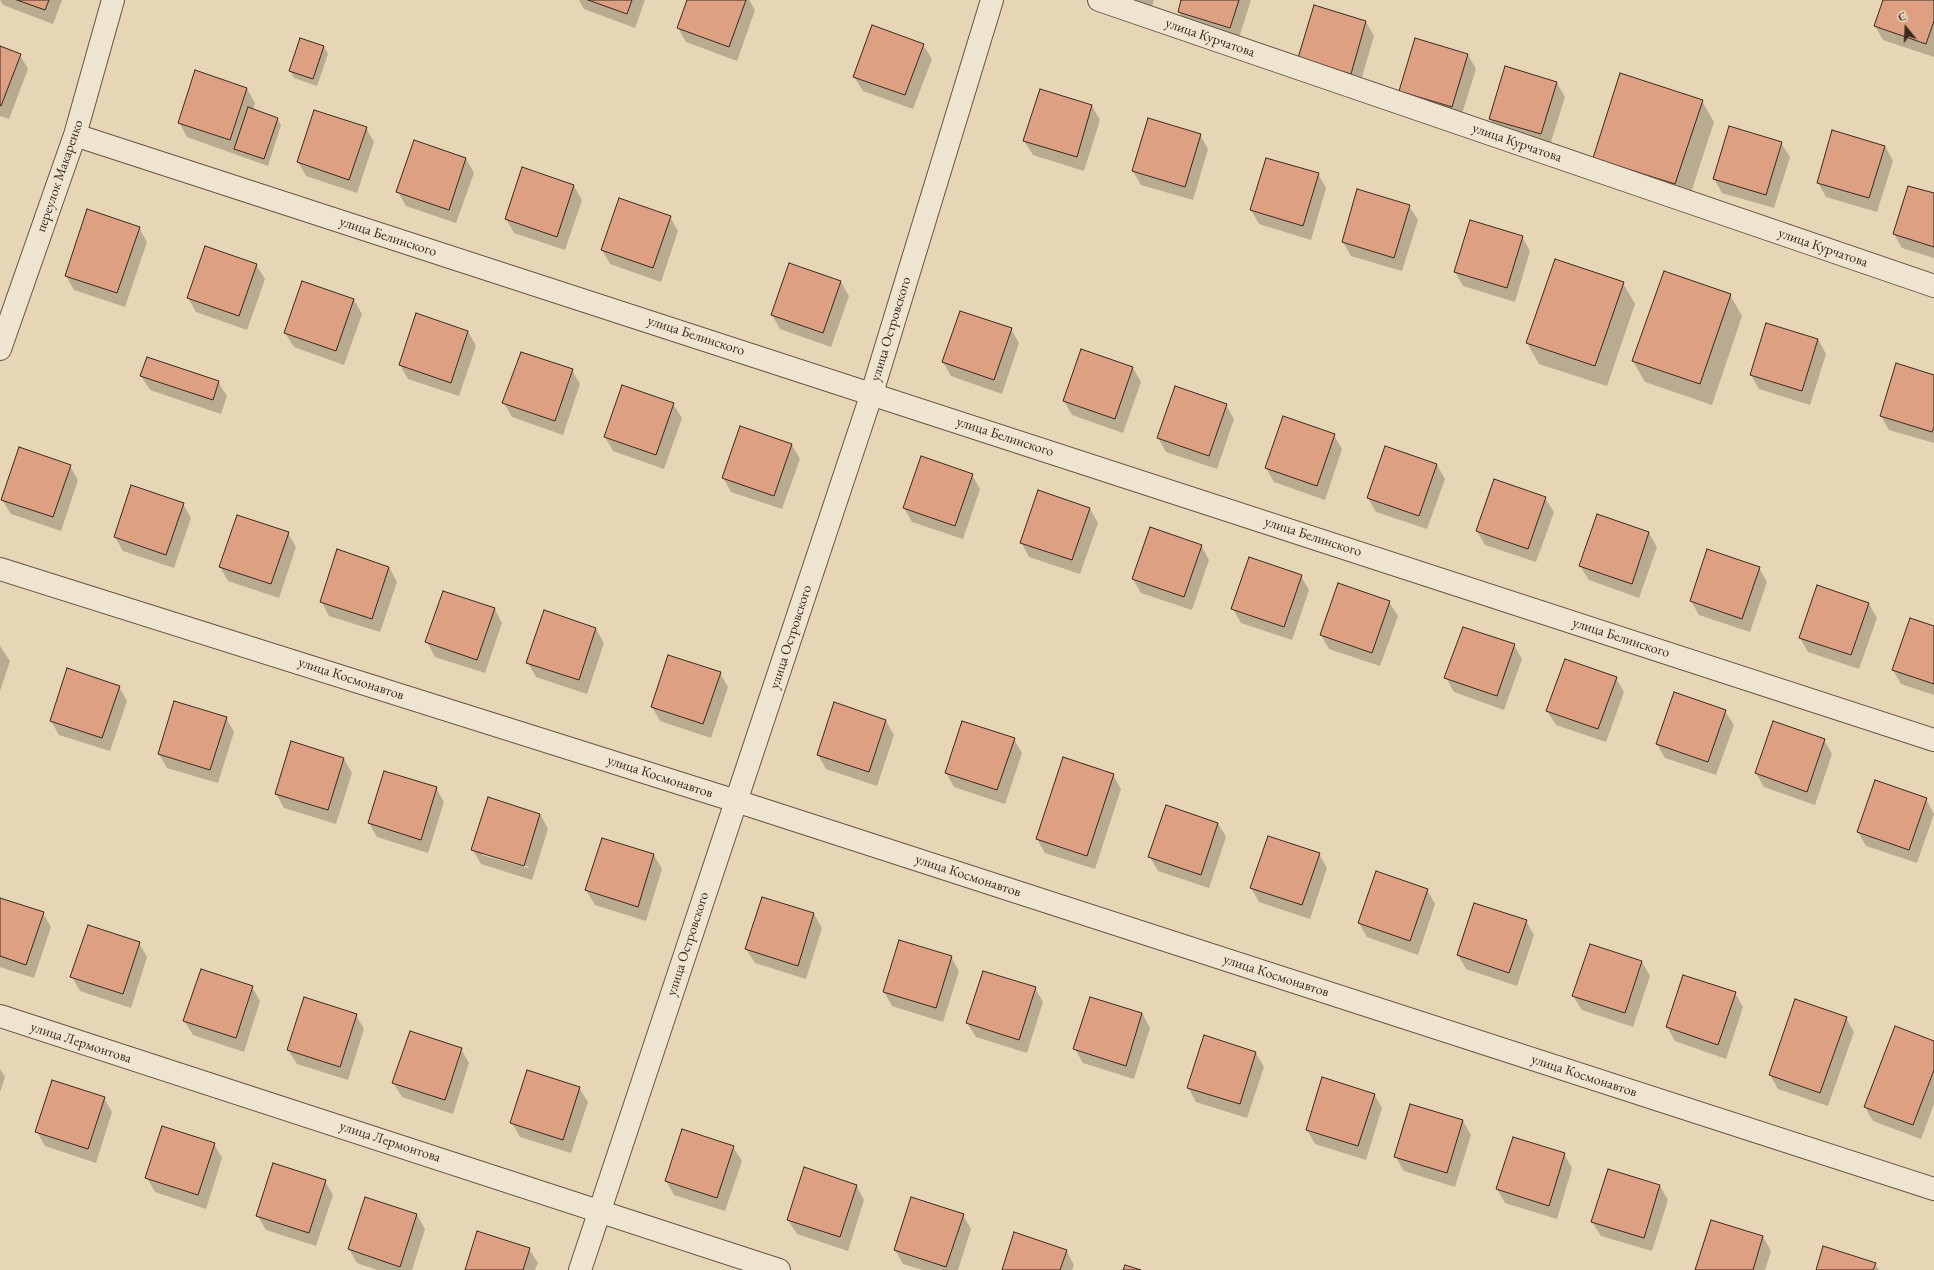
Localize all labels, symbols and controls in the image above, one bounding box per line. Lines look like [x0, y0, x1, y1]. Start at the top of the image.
north arrow [1886, 8, 1926, 48]
text: С [1896, 9, 1908, 24]
street label: улица Курчатова [1163, 15, 1257, 61]
street label: переулок Макаренко [33, 118, 87, 234]
street label: улица Курчатова [1470, 120, 1564, 166]
street label: улица Белинского [337, 213, 439, 261]
street label: улица Курчатова [1776, 225, 1870, 271]
street label: улица Островского [867, 275, 915, 383]
street label: улица Белинского [645, 312, 747, 360]
street label: улица Белинского [954, 413, 1056, 461]
street label: улица Белинского [1262, 513, 1364, 561]
street label: улица Островского [766, 583, 816, 691]
street label: улица Белинского [1570, 614, 1672, 662]
street label: улица Космонавтов [296, 654, 406, 704]
street label: улица Космонавтов [605, 752, 715, 802]
street label: улица Космонавтов [913, 851, 1023, 901]
street label: улица Островского [663, 890, 713, 998]
street label: улица Космонавтов [1221, 951, 1331, 1001]
street label: улица Лермонтова [28, 1019, 134, 1067]
street label: улица Космонавтов [1529, 1051, 1639, 1101]
street label: улица Лермонтова [337, 1118, 443, 1166]

